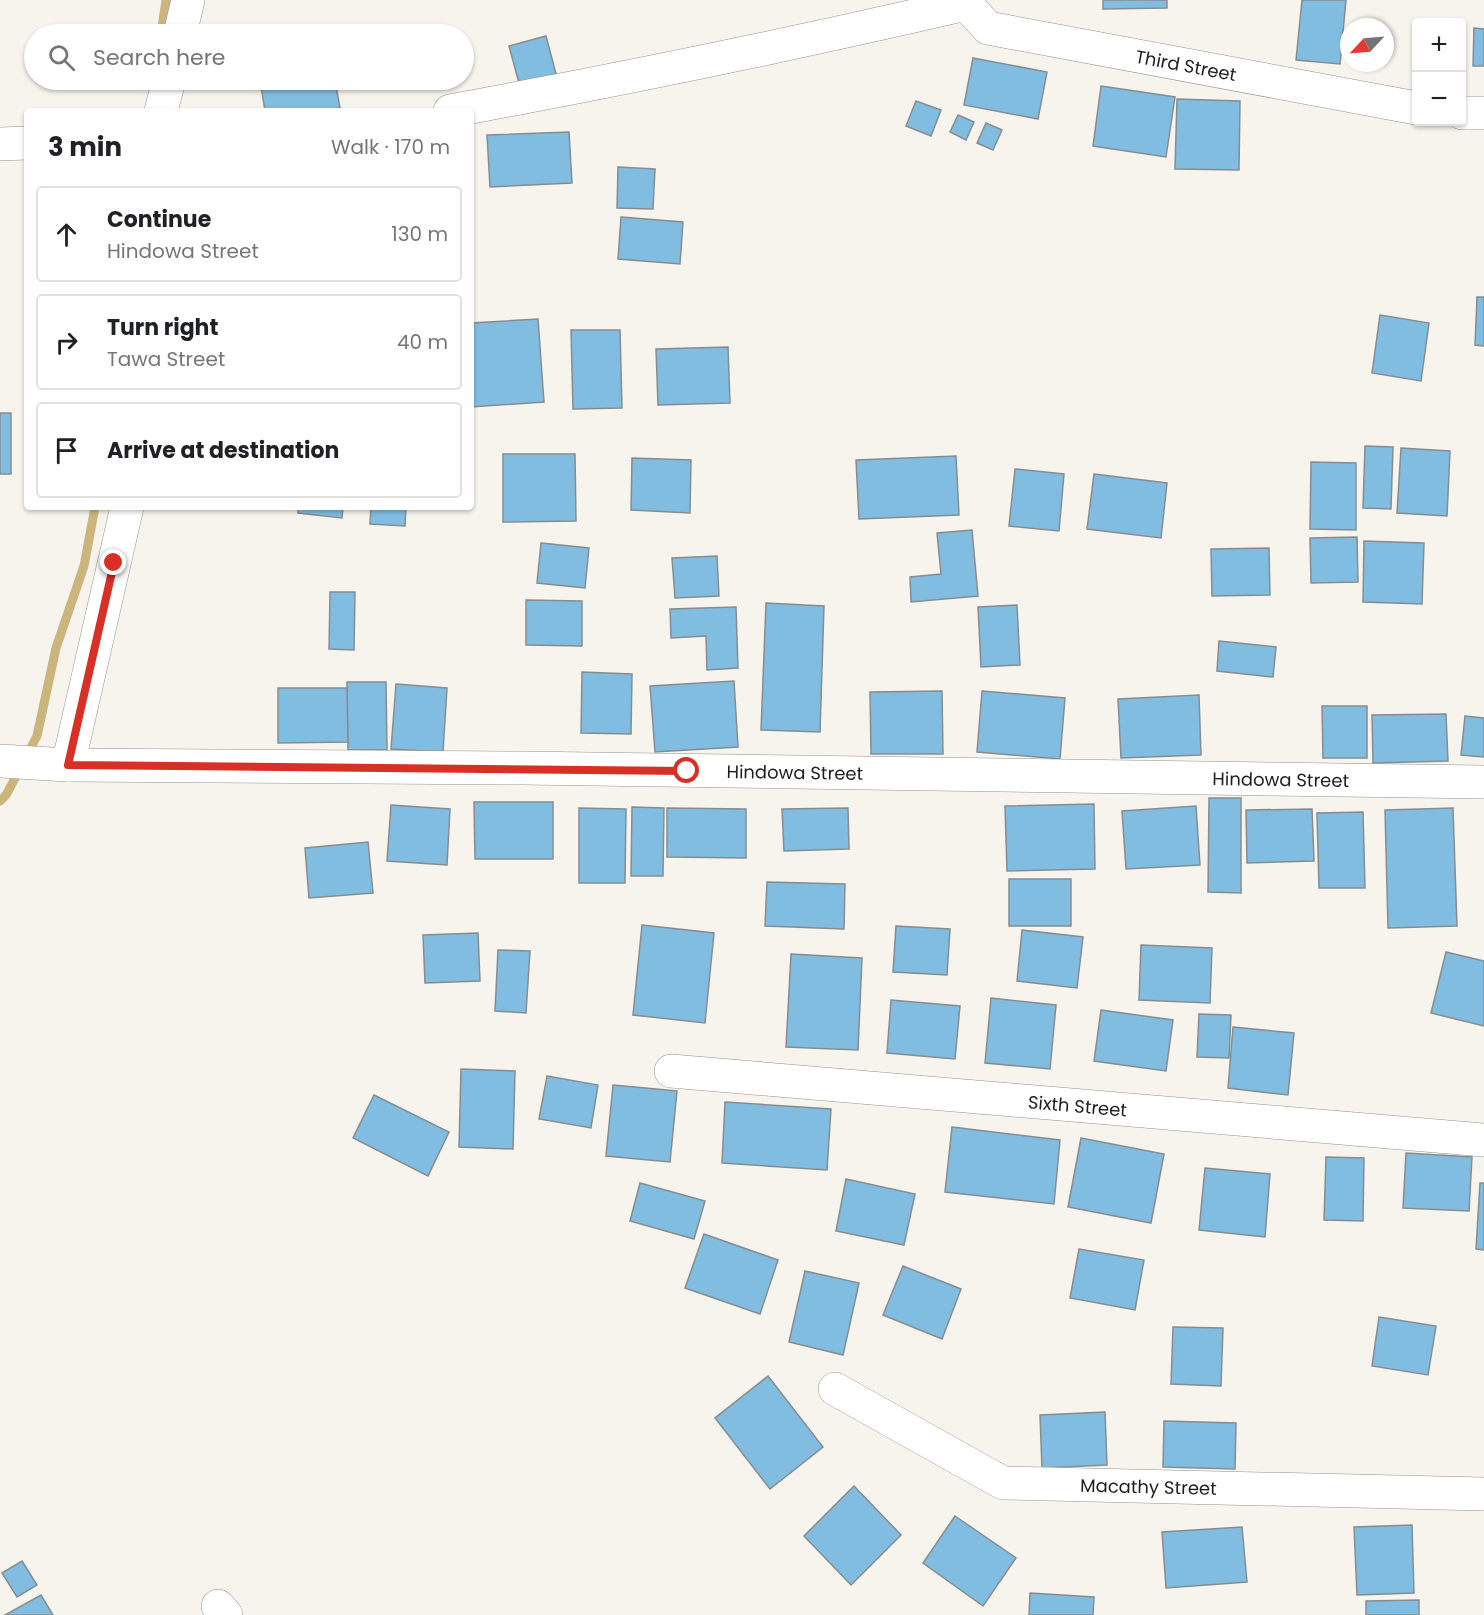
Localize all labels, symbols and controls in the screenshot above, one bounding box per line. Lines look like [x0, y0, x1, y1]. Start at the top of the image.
north arrow [1340, 18, 1394, 72]
map controls [1412, 18, 1466, 126]
button: + [1412, 18, 1466, 72]
search box [24, 24, 474, 90]
icon: search [45, 41, 78, 74]
text: Search here [93, 42, 226, 73]
street label: Third Street [1133, 43, 1239, 87]
button: − [1412, 72, 1466, 126]
text: 3 min [48, 129, 122, 165]
text: Walk · 170 m [331, 133, 450, 161]
text: Continue [107, 204, 211, 235]
icon: ahead [50, 218, 83, 251]
text: 130 m [391, 220, 448, 248]
text: Hindowa Street [107, 237, 259, 265]
text: Turn right [107, 312, 218, 343]
icon: right [50, 326, 83, 359]
text: 40 m [397, 328, 448, 356]
text: Tawa Street [107, 345, 225, 373]
icon: arrive [50, 434, 83, 467]
text: Arrive at destination [107, 435, 339, 466]
route end [100, 549, 126, 575]
route start [673, 757, 699, 783]
street label: Hindowa Street [726, 758, 863, 785]
street label: Hindowa Street [1212, 766, 1349, 793]
street label: Sixth Street [1027, 1089, 1128, 1122]
street label: Macathy Street [1080, 1472, 1217, 1500]

